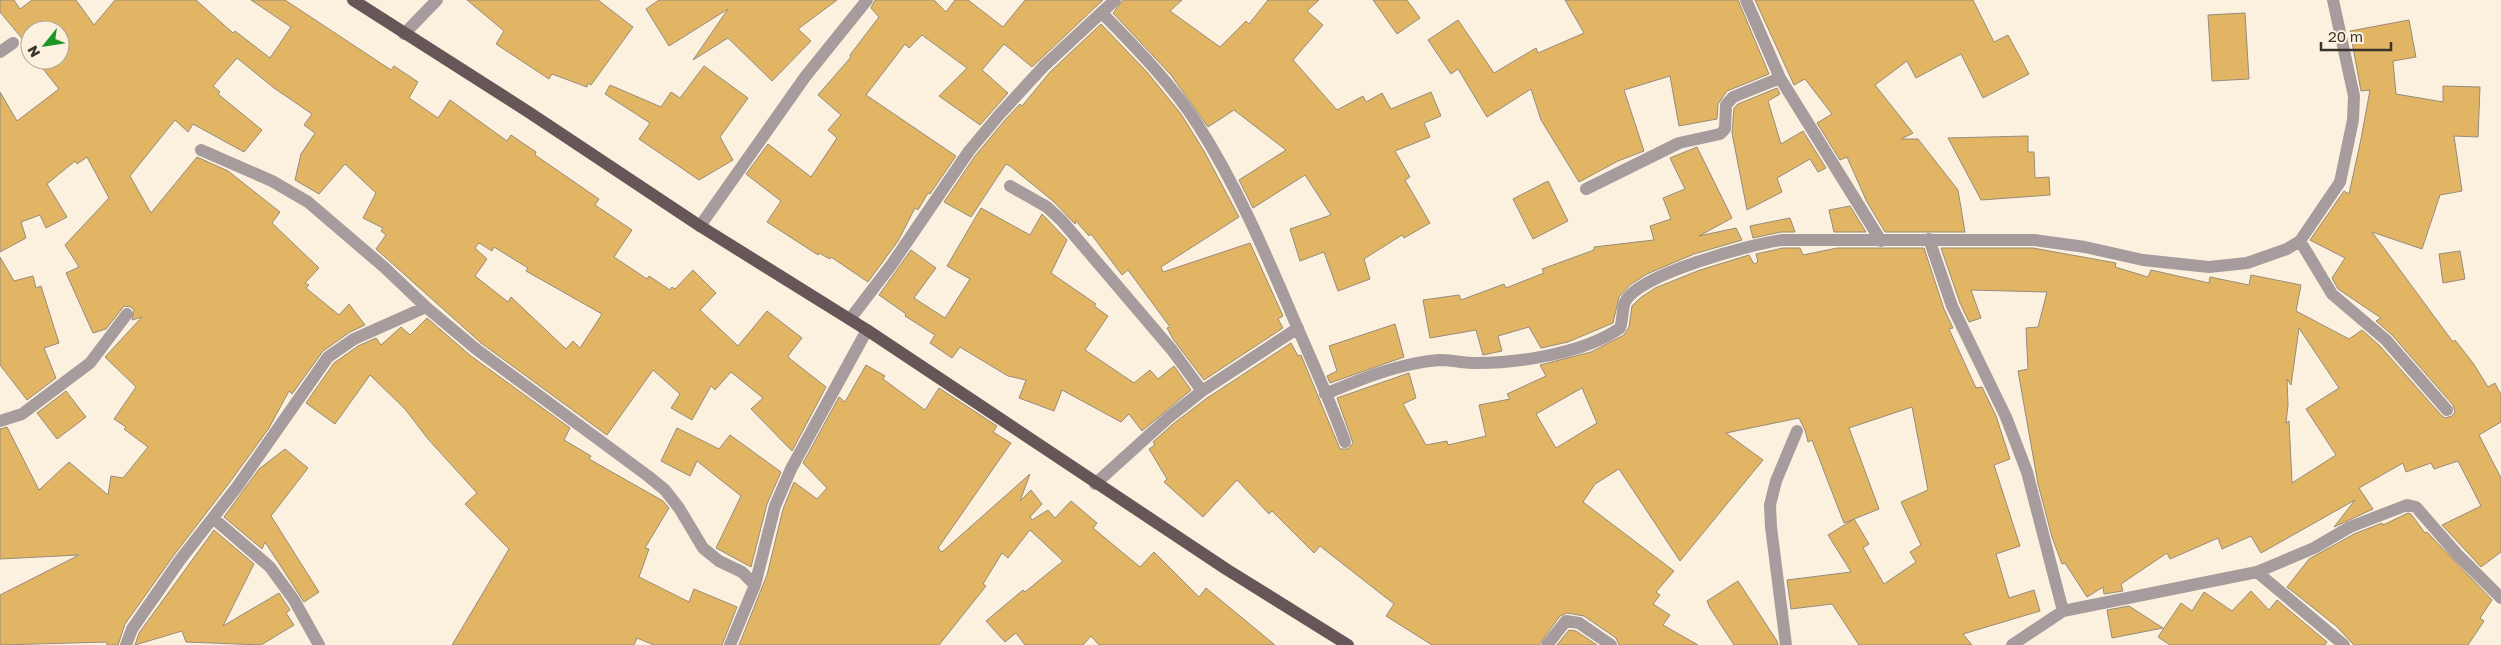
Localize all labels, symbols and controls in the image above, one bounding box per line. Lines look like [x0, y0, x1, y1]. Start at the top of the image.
north arrow [20, 20, 70, 70]
scale bar [2321, 20, 2391, 52]
text: 20 m [2328, 27, 2363, 45]
text: N [23, 43, 43, 61]

